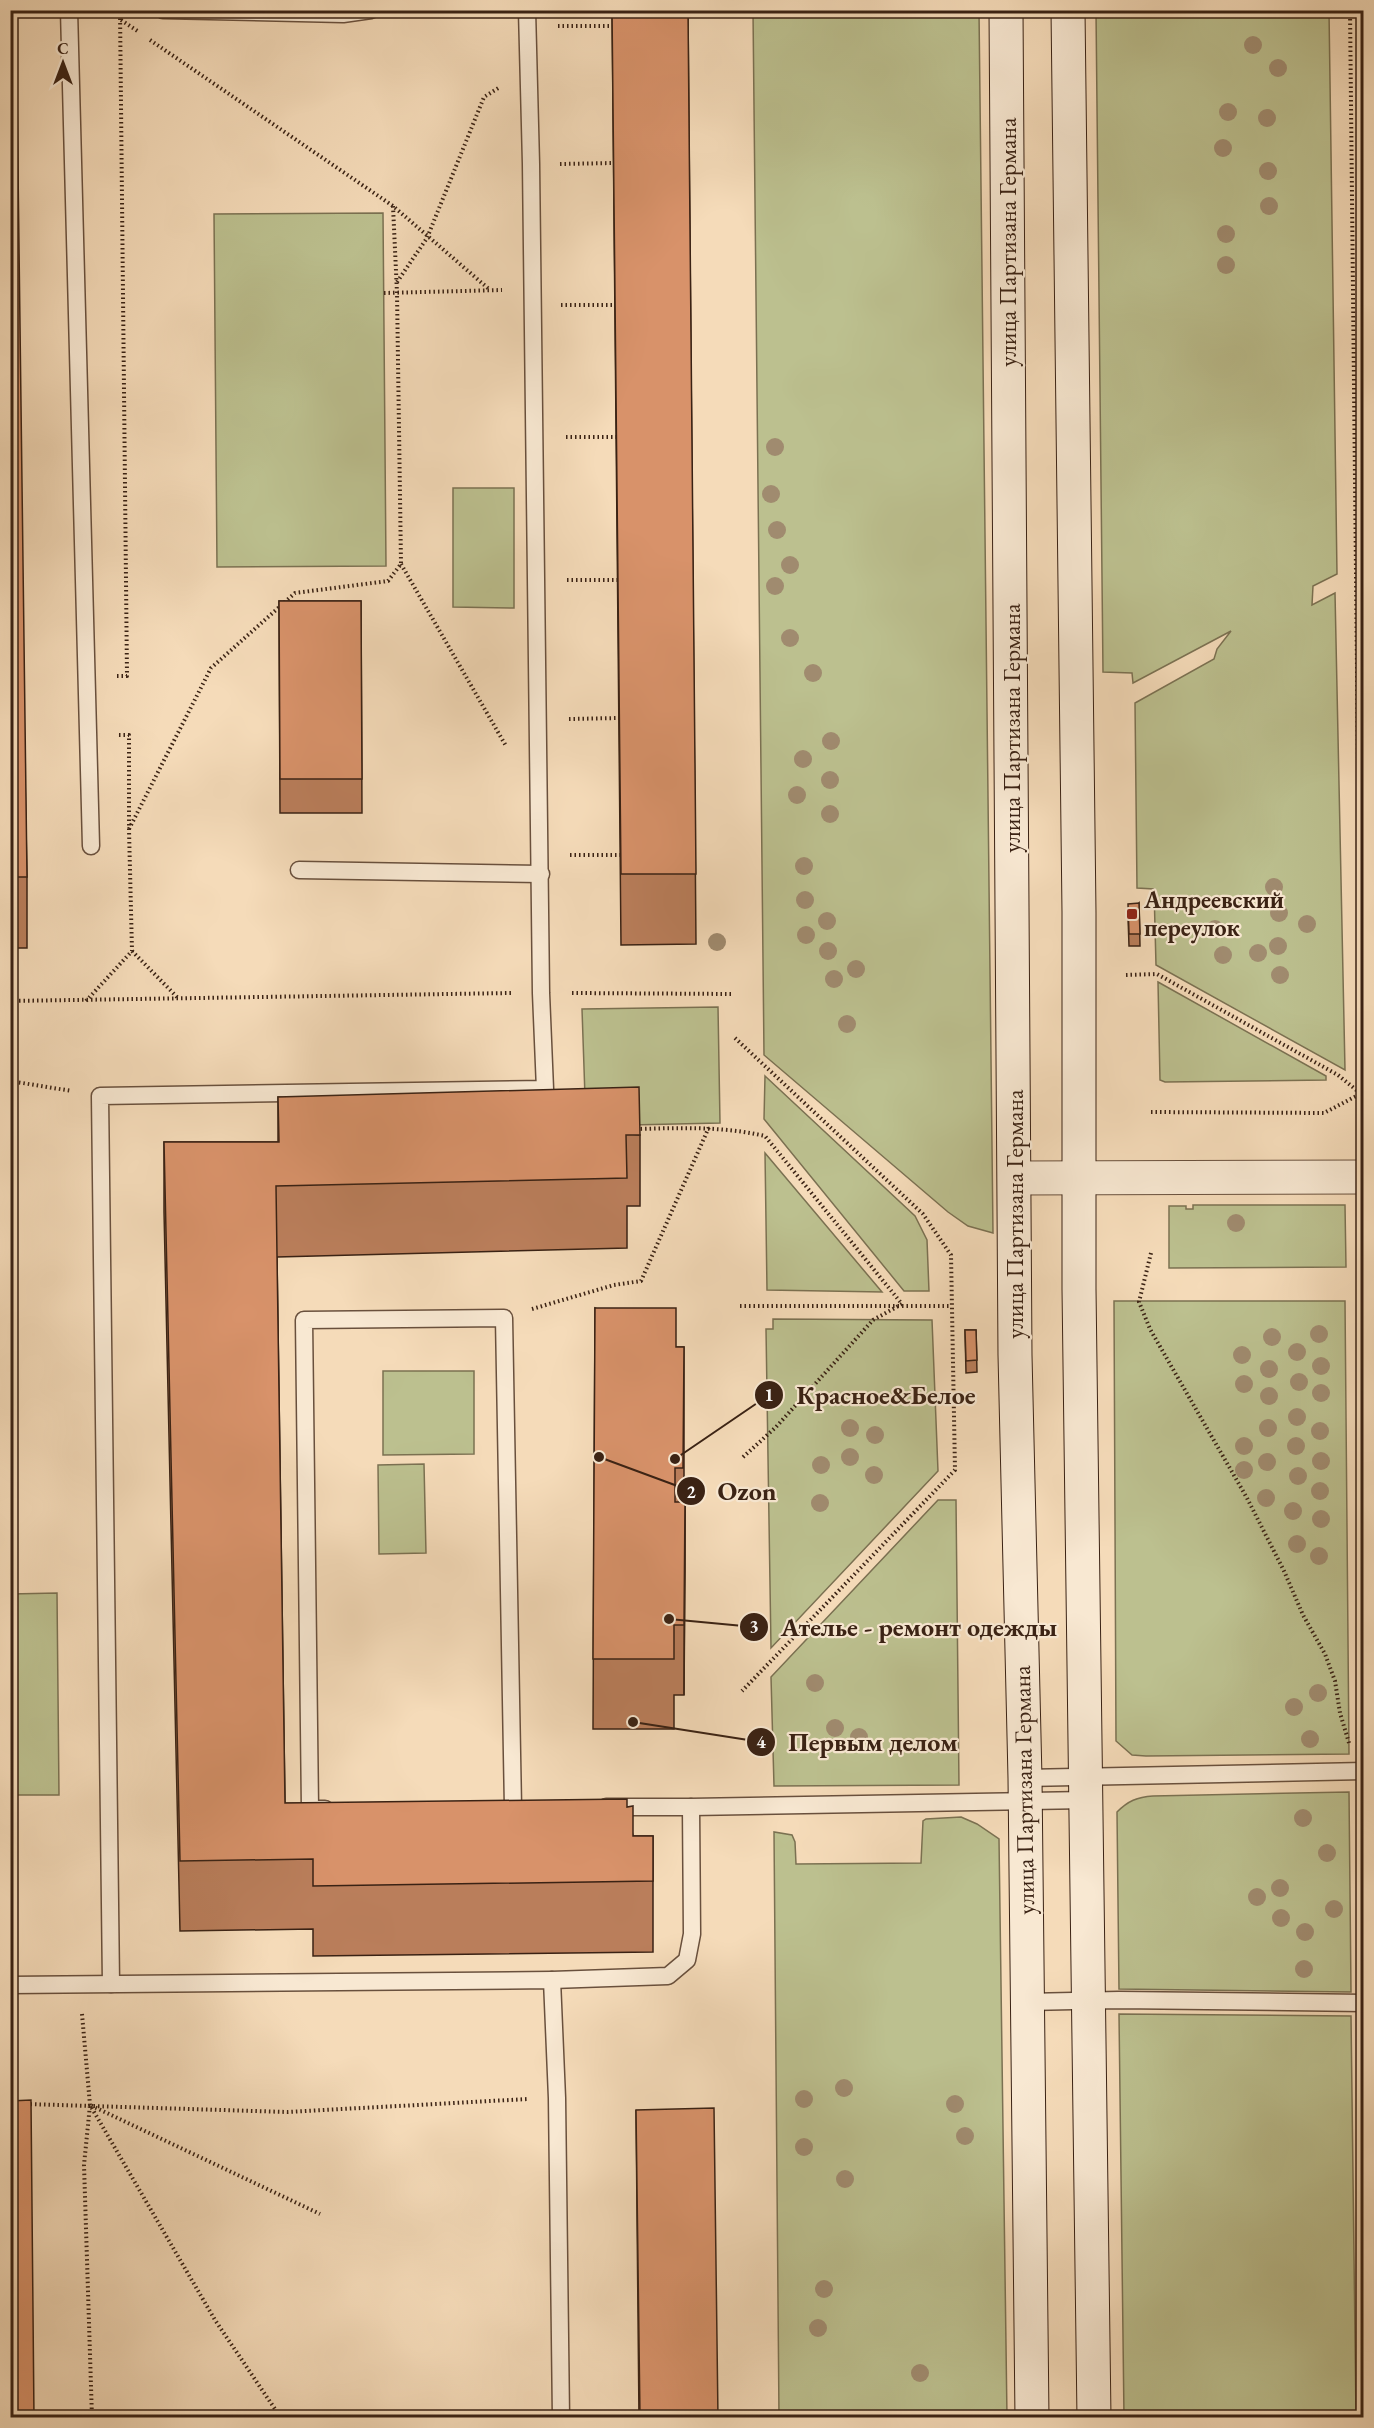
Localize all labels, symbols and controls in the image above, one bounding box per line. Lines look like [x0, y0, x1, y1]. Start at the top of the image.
north arrow [33, 33, 93, 93]
text: С [57, 38, 69, 59]
street label: улица Партизана Германа [992, 117, 1023, 367]
street label: улица Партизана Германа [996, 603, 1027, 853]
place label: Андреевский переулок [1143, 884, 1284, 944]
marker: Андреевский переулок [1125, 907, 1139, 921]
street label: улица Партизана Германа [999, 1089, 1030, 1339]
callout: Красное&Белое [754, 1373, 987, 1417]
text: Красное&Белое [796, 1378, 976, 1412]
text: 1 [764, 1383, 774, 1406]
callout: Ozon [676, 1469, 789, 1513]
text: Ozon [718, 1474, 777, 1508]
text: 2 [686, 1480, 696, 1503]
callout: Ателье - ремонт одежды [739, 1605, 1069, 1649]
text: Ателье - ремонт одежды [780, 1610, 1057, 1644]
text: 3 [749, 1615, 759, 1638]
street label: улица Партизана Германа [1006, 1665, 1041, 1915]
callout: Первым делом [746, 1720, 969, 1764]
text: Первым делом [788, 1725, 958, 1759]
text: 4 [756, 1730, 766, 1753]

